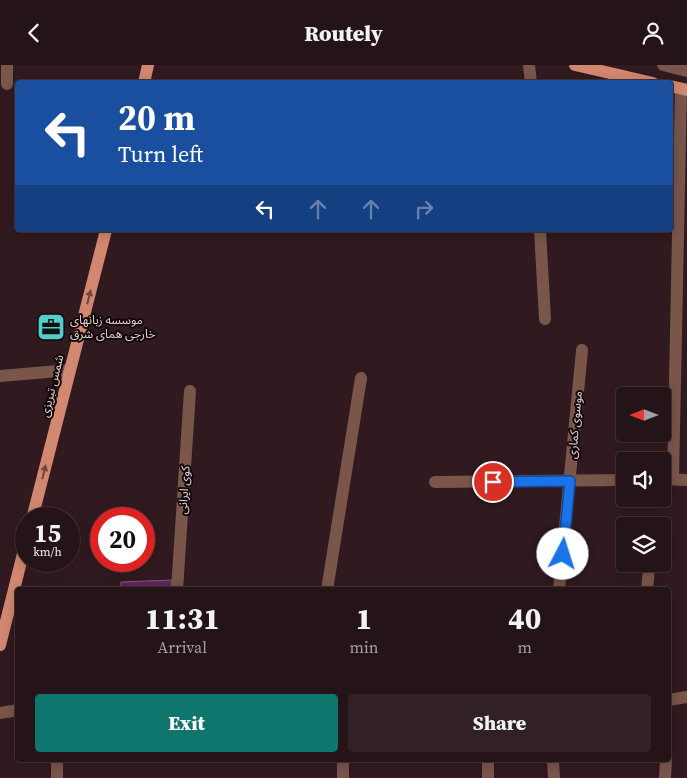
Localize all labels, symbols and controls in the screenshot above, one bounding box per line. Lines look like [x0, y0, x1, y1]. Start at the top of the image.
text: Routely [304, 18, 383, 48]
icon: back [20, 19, 48, 47]
icon: person [639, 19, 667, 47]
text: 20 m [118, 94, 195, 142]
icon: left [35, 100, 100, 165]
text: Turn left [118, 139, 203, 169]
icon: left [251, 195, 279, 223]
icon: ahead [304, 195, 332, 223]
icon: ahead [357, 195, 385, 223]
icon: right [410, 195, 438, 223]
one-way arrow [85, 290, 93, 305]
office icon: موسسه زبانهای خارجی همای شرق [36, 312, 66, 342]
place label: موسسه زبانهای خارجی همای شرق [70, 312, 156, 342]
street label: شمس تبریزی [37, 353, 67, 419]
north arrow [616, 387, 671, 443]
map controls [616, 387, 671, 572]
street label: موسوی کماری [564, 391, 586, 459]
button: sound [616, 452, 671, 507]
pin [472, 461, 514, 503]
one-way arrow [40, 464, 48, 479]
street label: کوی ایرانی [174, 464, 194, 515]
icon: arrive [479, 468, 507, 496]
speed limit sign: 20 [90, 507, 155, 572]
text: 15 [34, 516, 61, 550]
button: layers [616, 517, 671, 572]
position arrow [536, 527, 588, 579]
text: km/h [33, 544, 62, 560]
text: 11:31 [145, 598, 220, 639]
text: 1 [356, 598, 372, 639]
text: 40 [508, 598, 541, 639]
text: Arrival [158, 636, 207, 658]
text: min [350, 636, 378, 658]
text: m [517, 636, 532, 658]
button: Exit [35, 694, 338, 752]
button: Share [348, 694, 651, 752]

